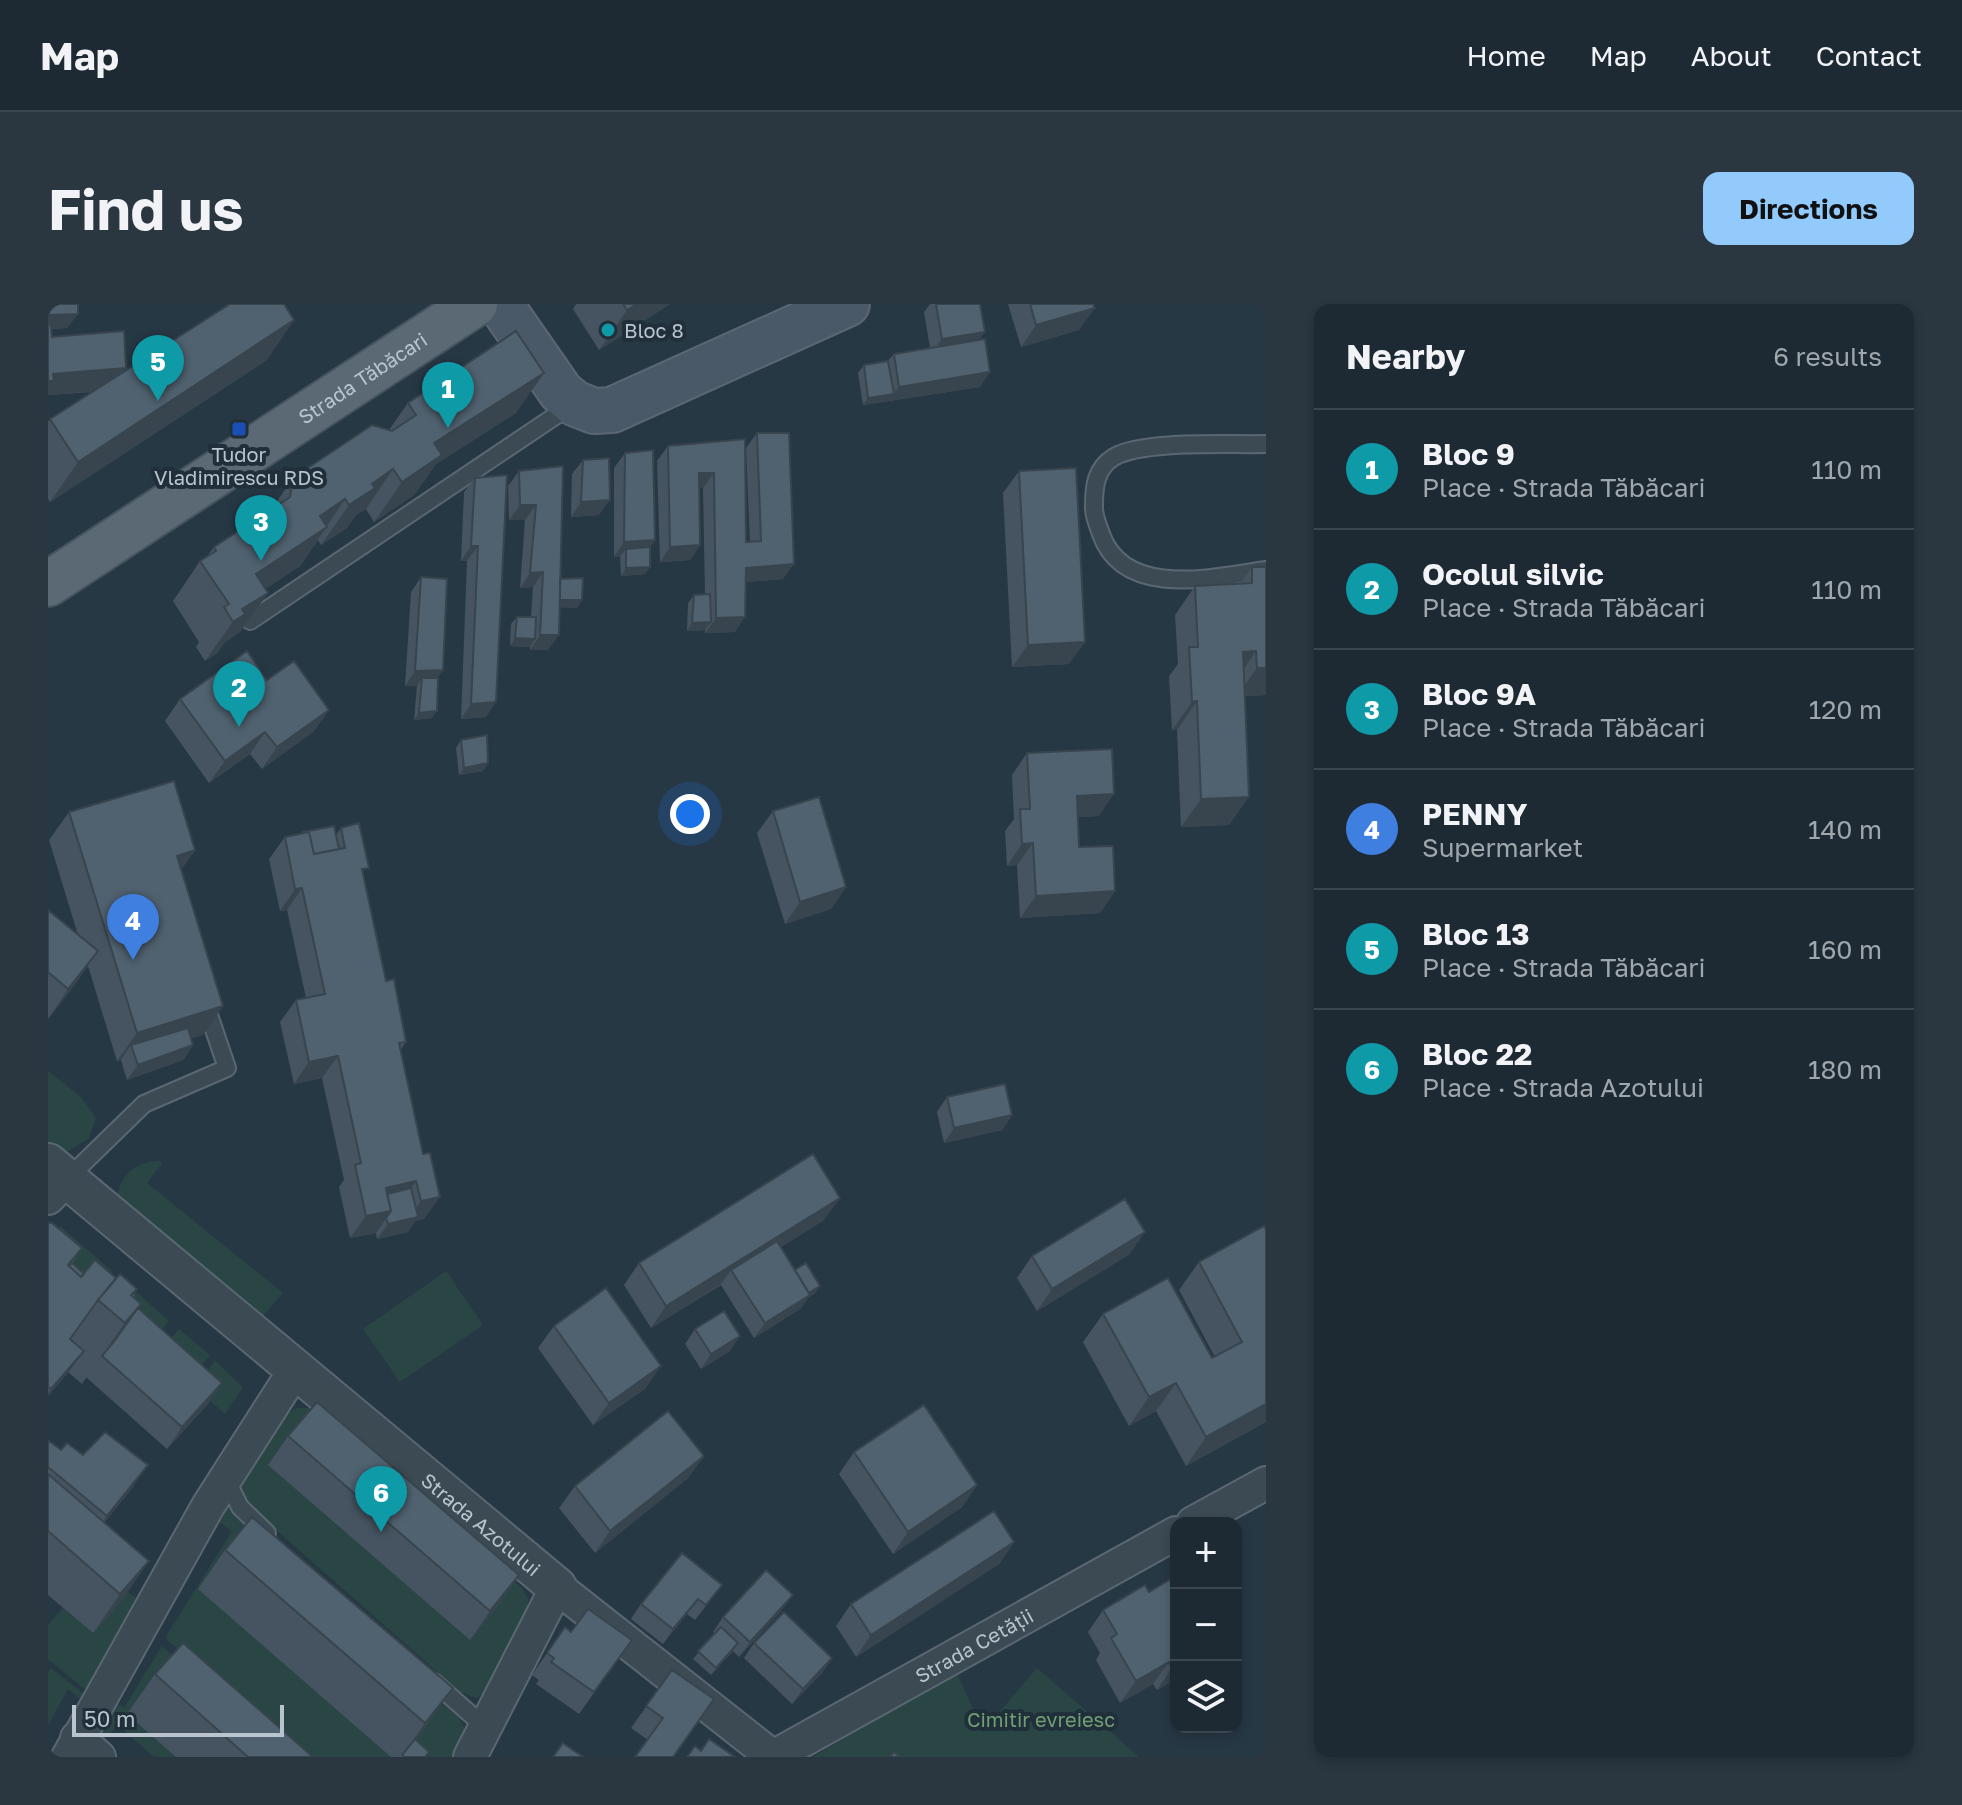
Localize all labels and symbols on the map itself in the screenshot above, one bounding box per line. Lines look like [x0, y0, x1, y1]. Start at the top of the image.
place label: Bloc 8 [624, 318, 684, 342]
marker: Bloc 8 [599, 321, 617, 339]
street label: Strada Tăbăcari [294, 327, 431, 429]
pin: 5 [132, 335, 184, 401]
pin: 1 [422, 362, 474, 428]
marker: Tudor Vladimirescu RDS [230, 420, 248, 438]
place label: Tudor Vladimirescu RDS [154, 442, 324, 489]
pin: 3 [235, 495, 287, 561]
pin: 2 [213, 661, 265, 727]
your location [670, 794, 710, 834]
pin: 4 [107, 894, 159, 960]
pin: 6 [355, 1466, 407, 1532]
street label: Strada Azotului [417, 1467, 546, 1580]
street label: Strada Cetății [911, 1603, 1037, 1688]
scale bar [72, 1701, 284, 1737]
park label: Cimitir evreiesc [967, 1707, 1115, 1731]

